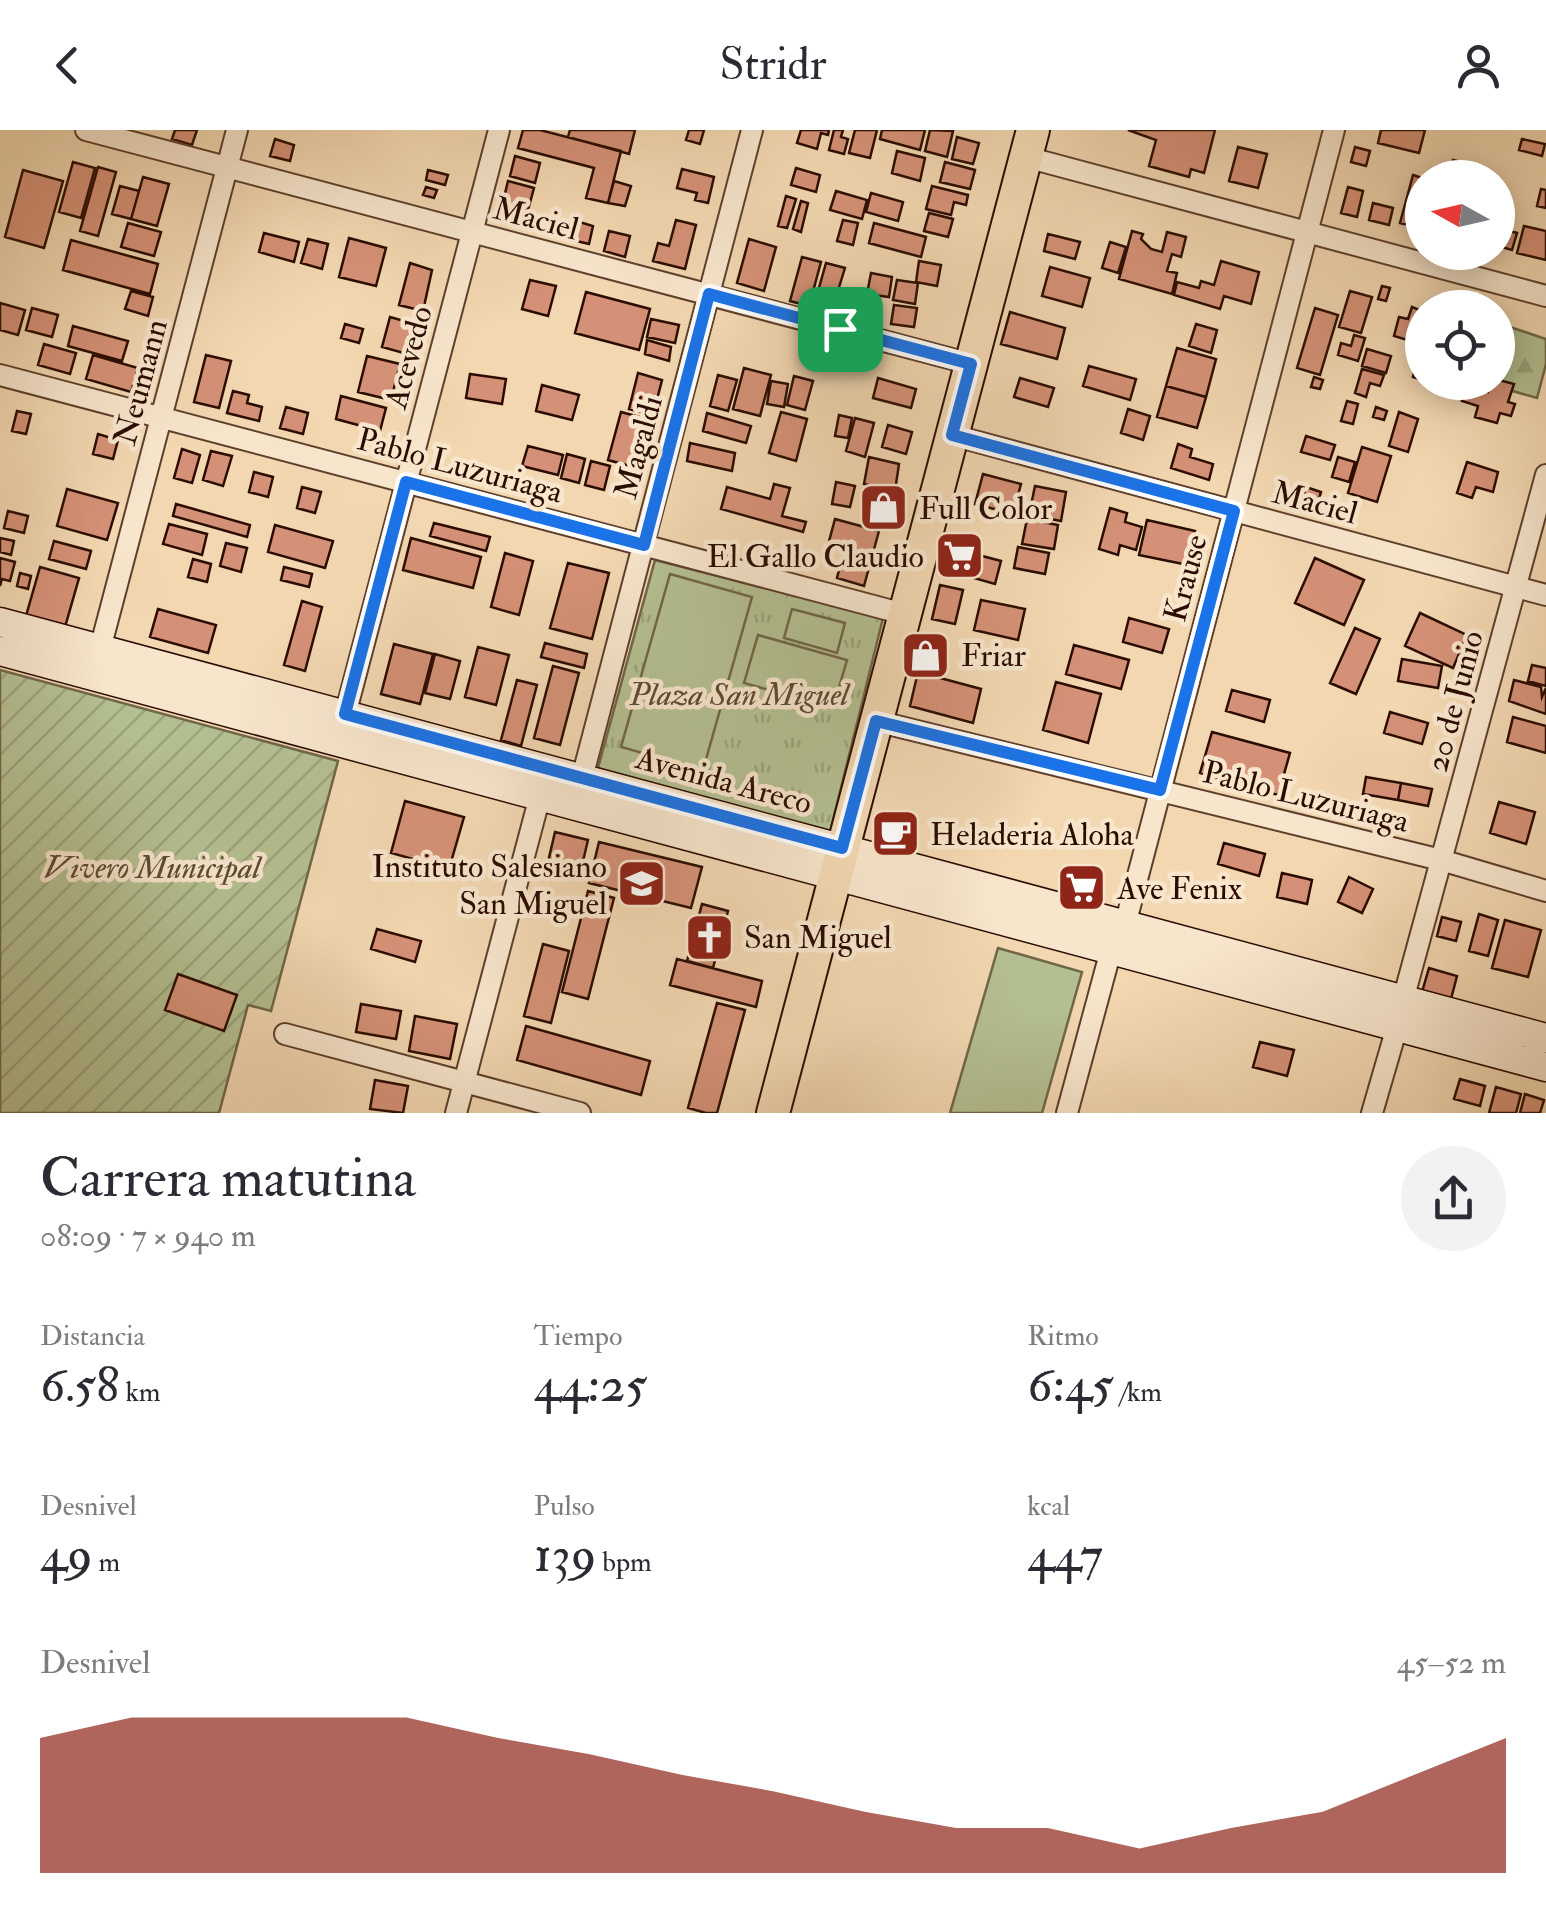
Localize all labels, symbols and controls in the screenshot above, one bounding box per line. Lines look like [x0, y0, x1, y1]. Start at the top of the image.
text: Stridr [719, 37, 827, 93]
icon: back [40, 38, 95, 93]
icon: person [1451, 38, 1506, 93]
north arrow [1405, 160, 1515, 270]
map controls [1405, 160, 1515, 400]
street label: Maciel [489, 188, 583, 250]
pin [798, 287, 883, 372]
button: locate [1405, 290, 1515, 400]
street label: Acevedo [376, 302, 442, 414]
icon: arrive [813, 302, 868, 357]
street label: Neumann [105, 315, 177, 450]
street label: Magaldi [606, 391, 672, 503]
street label: Pablo Luzuriaga [353, 419, 568, 513]
street label: Maciel [1268, 472, 1362, 534]
shop icon: Full Color [858, 482, 910, 534]
place label: Full Color [919, 489, 1052, 529]
supermarket icon: El Gallo Claudio [933, 530, 985, 582]
street label: Krause [1155, 530, 1217, 626]
place label: El Gallo Claudio [707, 537, 924, 577]
street label: 20 de Junio [1417, 626, 1493, 776]
shop icon: Friar [900, 629, 952, 681]
place label: Friar [961, 636, 1026, 676]
park label: Plaza San Miguel [628, 675, 851, 715]
street label: Avenida Areco [630, 738, 816, 824]
street label: Pablo Luzuriaga [1199, 752, 1414, 842]
cafe icon: Heladeria Aloha [869, 808, 921, 860]
place label: Heladeria Aloha [930, 815, 1134, 855]
place label: Instituto Salesiano San Miguel [372, 847, 607, 924]
park label: Vivero Municipal [44, 848, 263, 888]
school or university icon: Instituto Salesiano San Miguel [616, 858, 668, 910]
supermarket icon: Ave Fenix [1056, 862, 1108, 914]
place label: Ave Fenix [1116, 869, 1242, 909]
church icon: San Miguel [683, 911, 735, 963]
place label: San Miguel [744, 918, 892, 958]
text: Carrera matutina [40, 1144, 416, 1213]
button: share [1401, 1146, 1506, 1251]
text: 08:09 · 7 × 940 m [40, 1216, 256, 1256]
text: Distancia [40, 1319, 145, 1354]
text: Tiempo [534, 1319, 622, 1354]
text: Ritmo [1027, 1319, 1099, 1354]
text: 6.58 [40, 1354, 120, 1417]
text: 44:25 [534, 1354, 647, 1417]
text: 6:45 [1027, 1354, 1114, 1417]
text: km [120, 1375, 160, 1410]
text: /km [1114, 1375, 1162, 1410]
text: Desnivel [40, 1489, 137, 1524]
text: Pulso [534, 1489, 595, 1524]
text: kcal [1027, 1489, 1070, 1524]
text: 49 [40, 1524, 93, 1587]
text: 139 [534, 1524, 596, 1587]
text: 447 [1027, 1524, 1103, 1587]
text: m [93, 1545, 120, 1580]
text: bpm [596, 1545, 652, 1580]
text: Desnivel [40, 1643, 150, 1683]
text: 45–52 m [1397, 1643, 1506, 1683]

